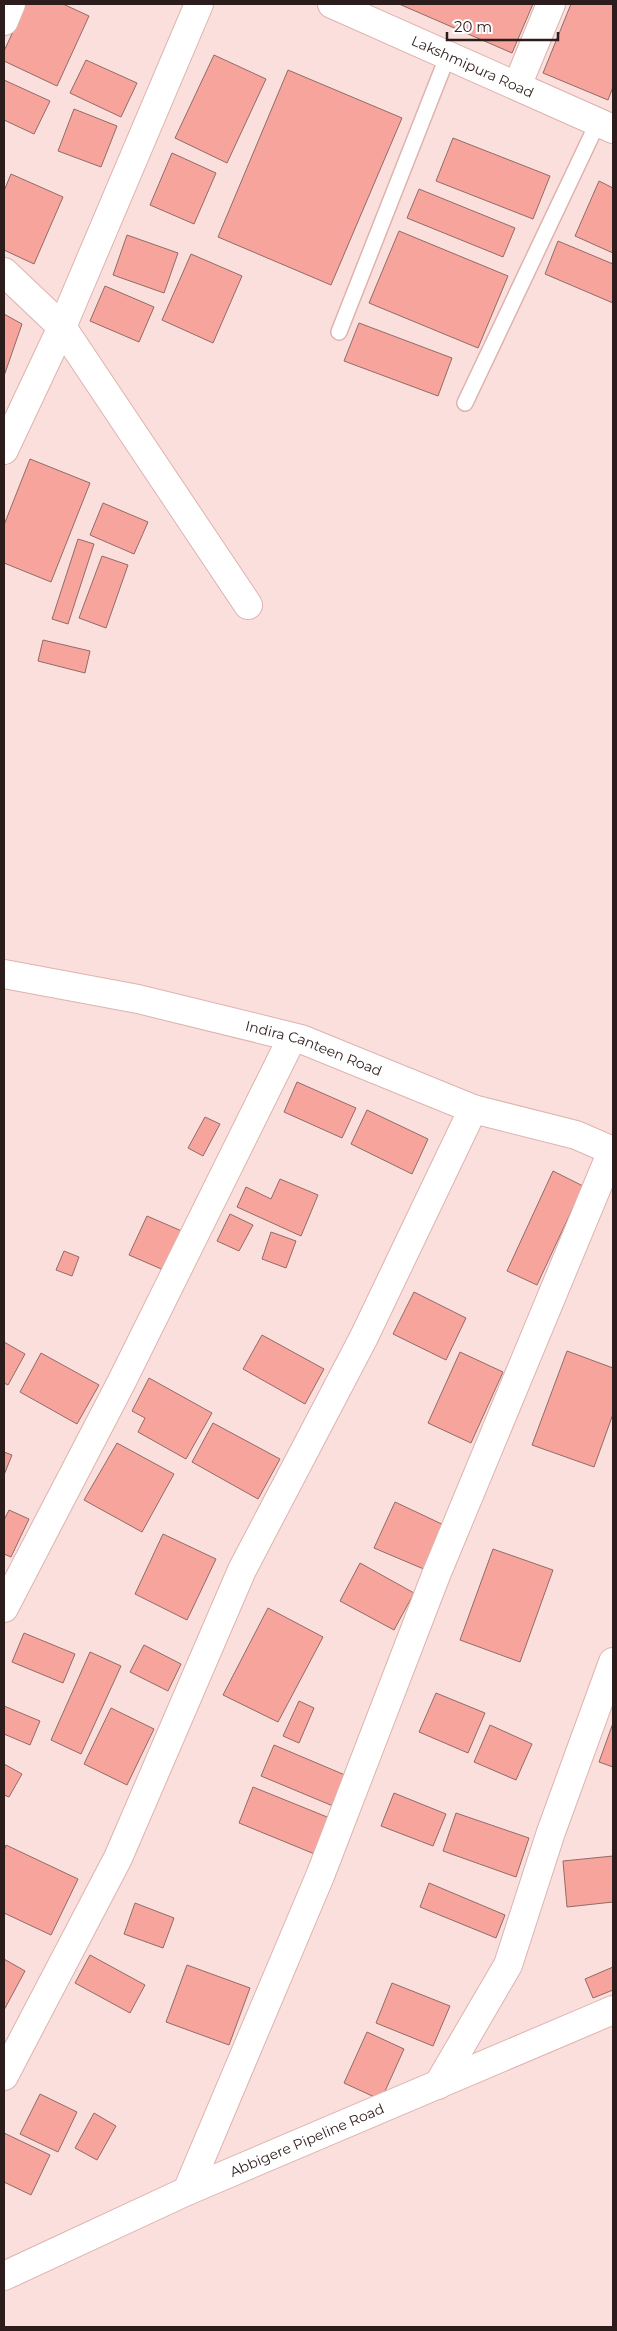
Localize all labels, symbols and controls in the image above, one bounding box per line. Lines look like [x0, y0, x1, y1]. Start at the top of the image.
scale bar [447, 10, 558, 42]
text: 20 m [454, 17, 492, 36]
street label: Lakshmipura Road [409, 32, 537, 102]
street label: Indira Canteen Road [244, 1017, 385, 1080]
street label: Abbigere Pipeline Road [227, 2099, 387, 2181]

